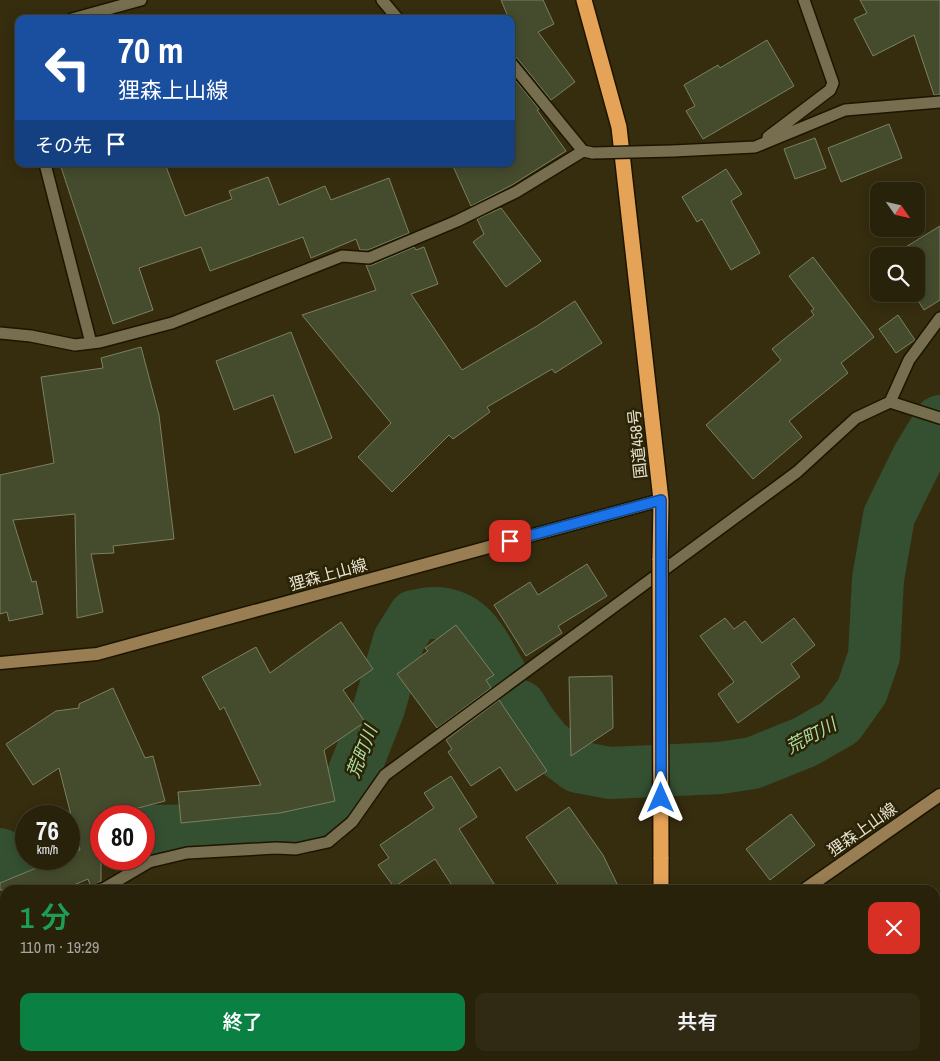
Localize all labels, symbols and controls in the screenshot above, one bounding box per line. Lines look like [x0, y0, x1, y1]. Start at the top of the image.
text: 70 m [118, 27, 183, 74]
icon: left [35, 35, 100, 100]
text: 狸森上山線 [118, 75, 228, 105]
icon: arrive [102, 130, 130, 158]
text: その先 [35, 132, 92, 158]
north arrow [870, 182, 925, 238]
map controls [870, 182, 925, 302]
button: search [870, 247, 925, 302]
street label: 国道458号 [622, 408, 652, 480]
pin [489, 520, 531, 562]
icon: arrive [496, 527, 524, 555]
street label: 狸森上山線 [287, 553, 369, 595]
water label: 荒町川 [781, 711, 842, 759]
water label: 荒町川 [340, 720, 384, 782]
position arrow [634, 771, 686, 823]
street label: 狸森上山線 [823, 797, 901, 861]
speed limit sign: 80 [90, 805, 155, 870]
text: 76 [36, 814, 59, 848]
text: km/h [37, 842, 58, 858]
text: 1 分 [20, 897, 71, 937]
button: close [868, 902, 920, 954]
text: 110 m · 19:29 [20, 936, 99, 958]
button: 終了 [20, 993, 465, 1051]
button: 共有 [475, 993, 920, 1051]

